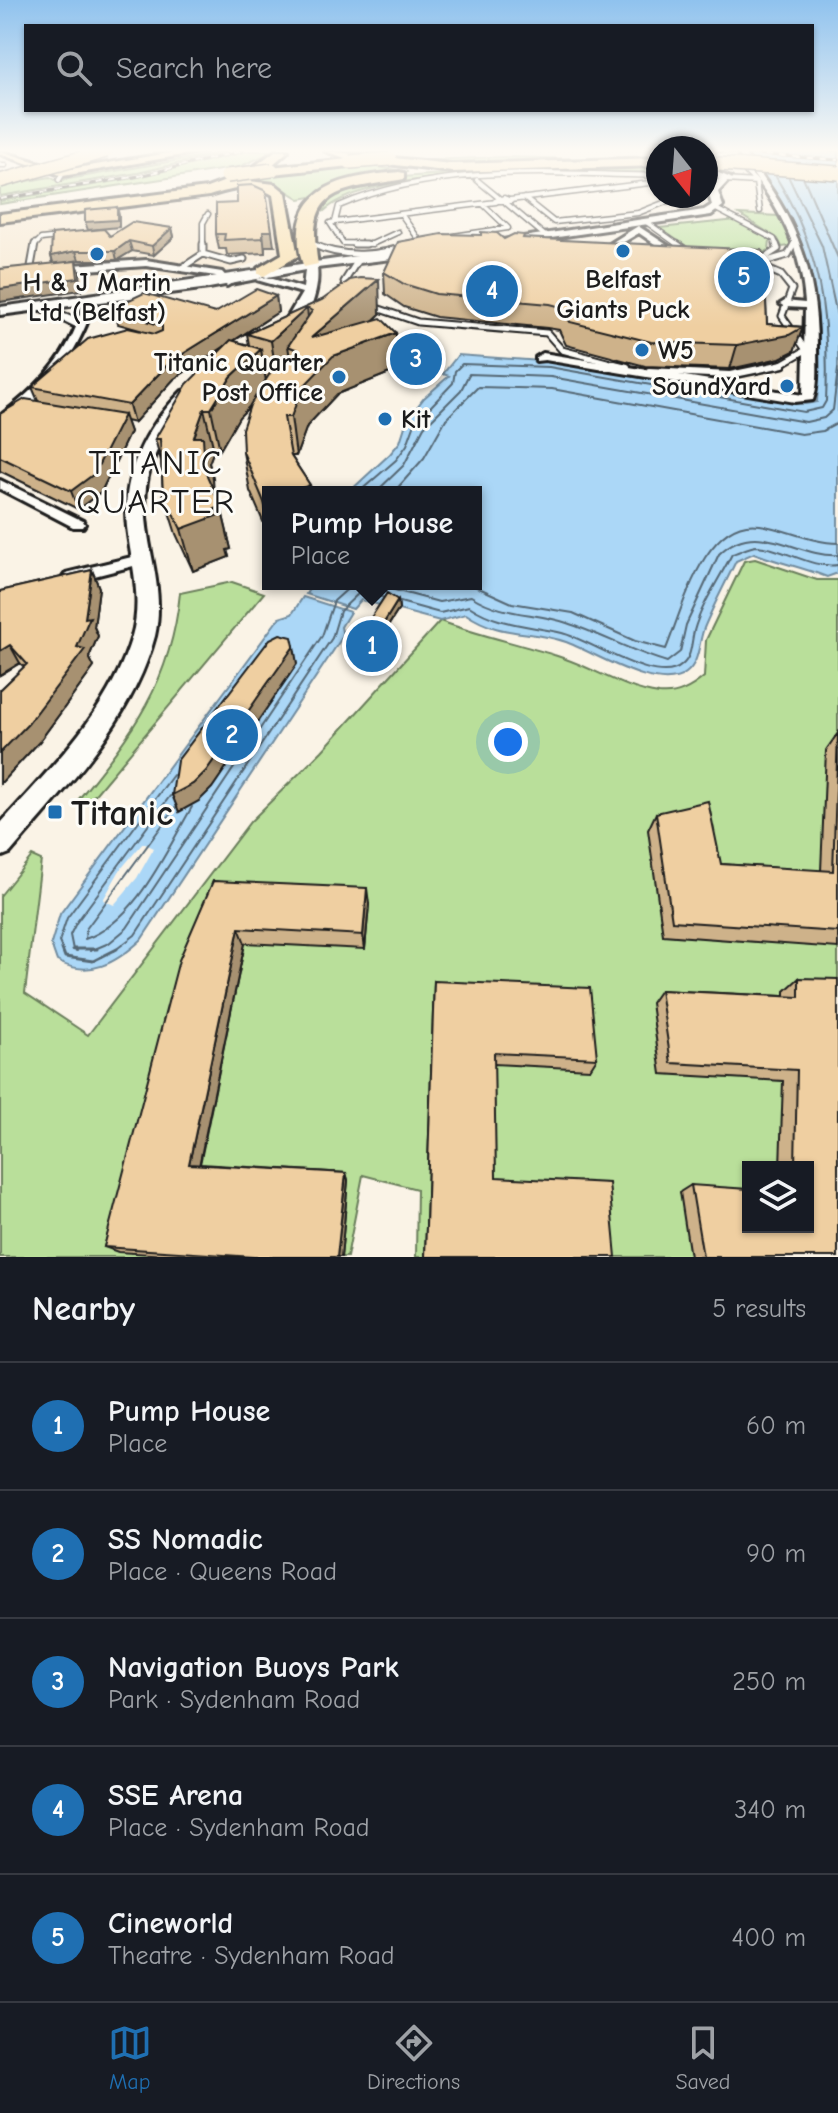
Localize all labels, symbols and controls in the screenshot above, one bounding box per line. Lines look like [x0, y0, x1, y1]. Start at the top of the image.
search box [24, 24, 814, 112]
icon: search [52, 46, 96, 90]
text: Search here [116, 51, 272, 86]
north arrow [646, 136, 718, 208]
marker: Belfast Giants Puck [614, 242, 632, 260]
marker: H & J Martin Ltd (Belfast) [88, 245, 106, 263]
pin: 5 [718, 247, 770, 307]
pin: 4 [466, 261, 518, 321]
place label: Belfast Giants Puck [556, 265, 690, 325]
place label: H & J Martin Ltd (Belfast) [23, 268, 171, 328]
pin: 3 [390, 329, 442, 389]
place label: W5 [658, 336, 694, 366]
marker: W5 [633, 341, 651, 359]
place label: Titanic Quarter Post Office [154, 348, 324, 408]
marker: Titanic Quarter Post Office [330, 368, 348, 386]
place label: SoundYard [652, 372, 771, 402]
marker: SoundYard [778, 377, 796, 395]
place label: Kit [401, 405, 431, 435]
marker: Kit [376, 410, 394, 428]
district label: TITANIC QUARTER [76, 443, 236, 522]
popup [262, 486, 482, 590]
text: Pump House [291, 506, 453, 541]
text: Place [291, 541, 350, 571]
pin: 1 [346, 616, 398, 676]
pin: 2 [206, 705, 258, 765]
your location [488, 722, 528, 762]
place label: Titanic [71, 793, 173, 834]
marker: Titanic [46, 803, 64, 821]
map controls [742, 1161, 814, 1233]
button: layers [742, 1161, 814, 1233]
text: Nearby [32, 1289, 135, 1329]
text: 5 results [712, 1294, 806, 1324]
text: Pump House [108, 1394, 270, 1429]
text: 1 [53, 1411, 63, 1441]
text: 60 m [746, 1411, 806, 1441]
text: Place [108, 1429, 167, 1459]
text: SS Nomadic [108, 1522, 263, 1557]
text: 2 [52, 1539, 64, 1569]
text: 90 m [746, 1539, 806, 1569]
text: Place · Queens Road [108, 1557, 337, 1587]
text: Navigation Buoys Park [108, 1650, 399, 1685]
text: 3 [52, 1667, 64, 1697]
text: 250 m [732, 1667, 806, 1697]
text: Park · Sydenham Road [108, 1685, 360, 1715]
text: SSE Arena [108, 1778, 243, 1813]
text: 4 [52, 1795, 64, 1825]
text: 340 m [734, 1795, 806, 1825]
text: Place · Sydenham Road [108, 1813, 370, 1843]
text: Cineworld [108, 1906, 233, 1941]
text: 5 [51, 1923, 65, 1953]
text: 400 m [732, 1923, 806, 1953]
text: Theatre · Sydenham Road [108, 1941, 395, 1971]
tab: Map [108, 2021, 152, 2095]
tab: Directions [367, 2021, 460, 2095]
tab: Saved [675, 2021, 730, 2095]

